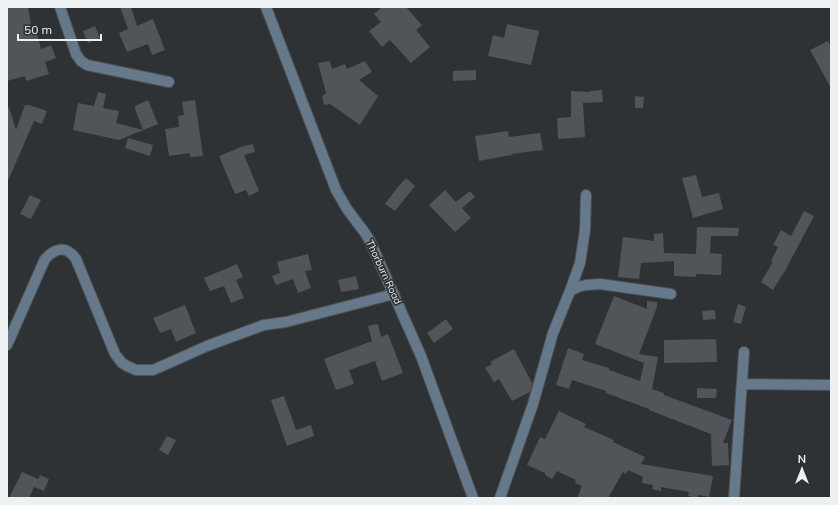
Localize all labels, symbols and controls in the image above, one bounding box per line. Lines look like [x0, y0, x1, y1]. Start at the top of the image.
scale bar [18, 16, 101, 42]
text: 50 m [24, 22, 52, 37]
street label: Thorburn Road [363, 238, 405, 306]
north arrow [782, 449, 822, 489]
text: N [798, 452, 806, 466]

